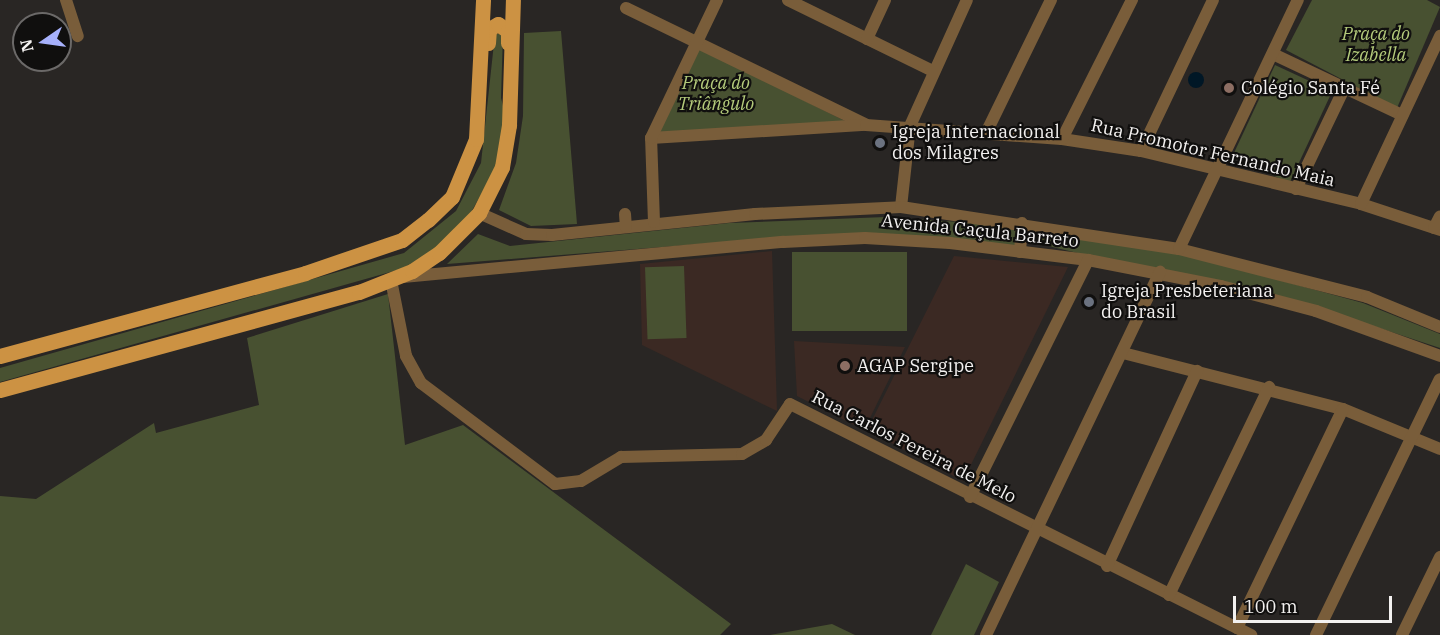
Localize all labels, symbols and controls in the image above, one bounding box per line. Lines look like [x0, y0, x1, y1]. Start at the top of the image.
north arrow [12, 12, 72, 72]
park label: Praça do Izabella [1342, 24, 1410, 66]
text: N [15, 37, 38, 54]
park label: Praça do Triângulo [678, 73, 754, 116]
place label: Colégio Santa Fé [1241, 77, 1380, 99]
marker: Colégio Santa Fé [1222, 81, 1236, 95]
street label: Rua Promotor Fernando Maia [1089, 114, 1337, 192]
place label: Igreja Internacional dos Milagres [892, 122, 1060, 164]
marker: Igreja Internacional dos Milagres [873, 136, 887, 150]
street label: Avenida Caçula Barreto [880, 210, 1080, 252]
place label: Igreja Presbeteriana do Brasil [1101, 281, 1273, 324]
marker: Igreja Presbeteriana do Brasil [1082, 295, 1096, 309]
place label: AGAP Sergipe [857, 355, 974, 377]
marker: AGAP Sergipe [838, 359, 852, 373]
street label: Rua Carlos Pereira de Melo [808, 386, 1020, 508]
scale bar [1236, 584, 1395, 622]
text: 100 m [1244, 595, 1298, 618]

